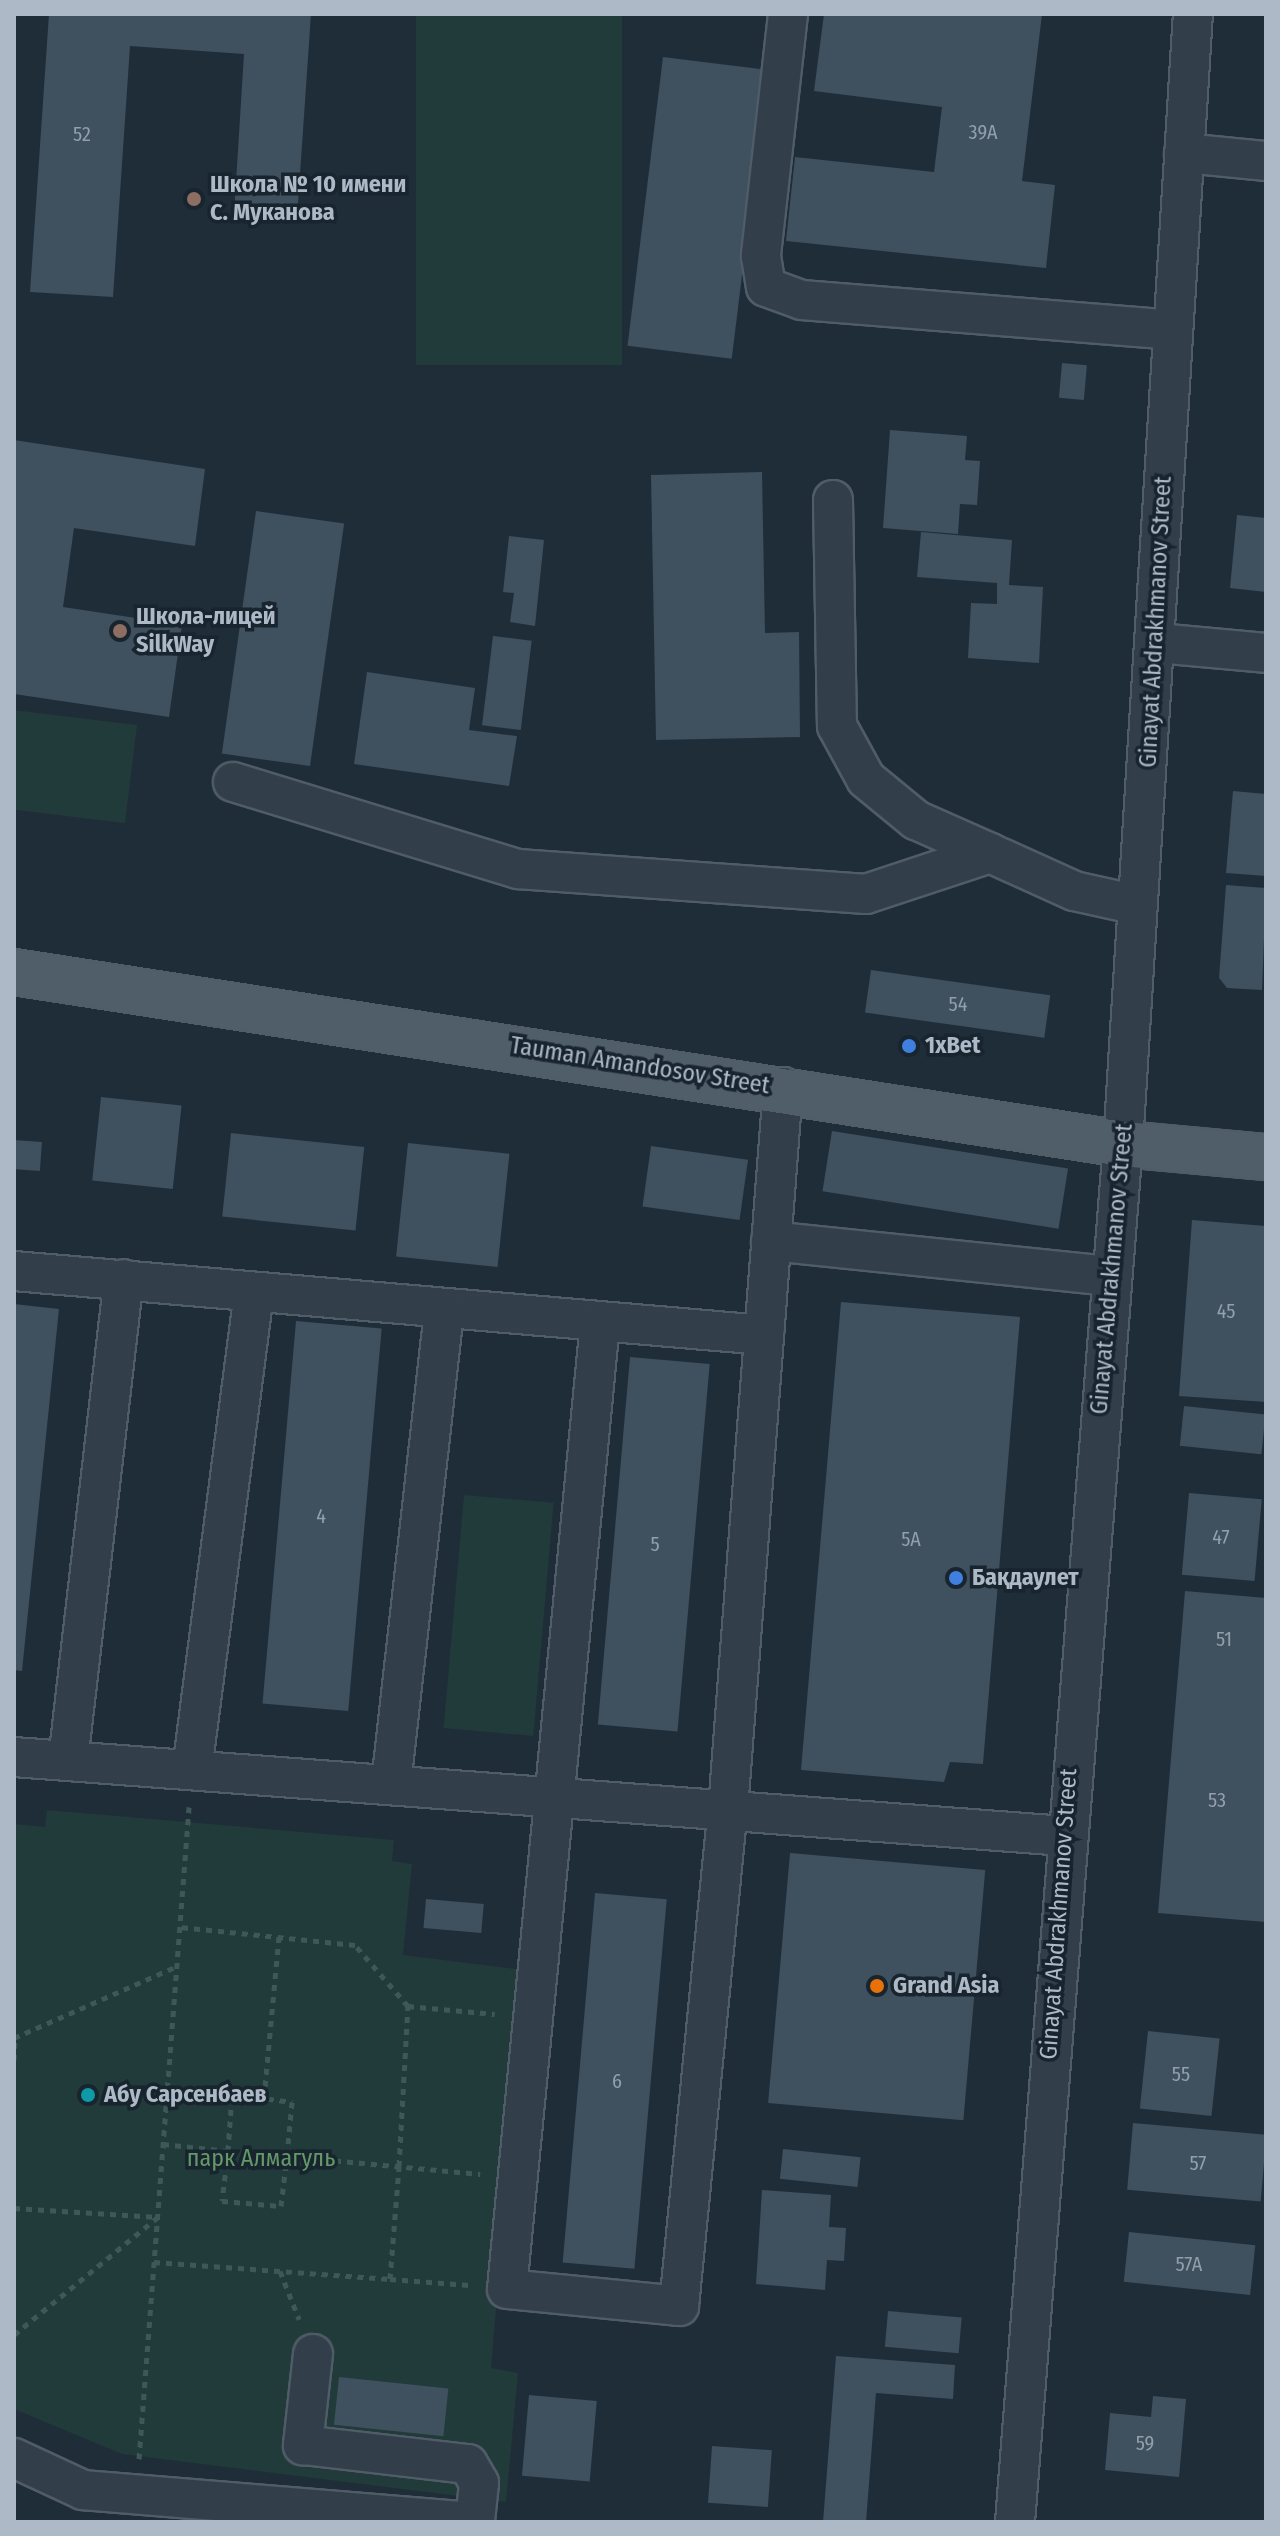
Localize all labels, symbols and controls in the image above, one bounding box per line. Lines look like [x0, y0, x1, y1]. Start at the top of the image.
house number: 39А [969, 120, 997, 144]
house number: 52 [73, 122, 91, 146]
place label: Школа № 10 имени С. Муканова [210, 171, 406, 227]
marker: Школа № 10 имени С. Муканова [185, 190, 203, 208]
street label: Ginayat Abdrakhmanov Street [1134, 476, 1178, 768]
place label: Школа-лицей SilkWay [136, 603, 276, 659]
marker: Школа-лицей SilkWay [111, 622, 129, 640]
house number: 54 [949, 992, 967, 1016]
street label: Tauman Amandosov Street [508, 1031, 772, 1101]
place label: 1xBet [925, 1032, 980, 1060]
marker: 1xBet [900, 1037, 918, 1055]
street label: Ginayat Abdrakhmanov Street [1085, 1122, 1139, 1416]
house number: 45 [1217, 1299, 1235, 1323]
house number: 4 [316, 1504, 326, 1528]
house number: 47 [1212, 1525, 1230, 1549]
house number: 5А [901, 1527, 921, 1551]
house number: 5 [650, 1532, 660, 1556]
place label: Бақдаулет [972, 1564, 1079, 1592]
marker: Бақдаулет [947, 1569, 965, 1587]
house number: 51 [1216, 1627, 1232, 1651]
street label: Ginayat Abdrakhmanov Street [1034, 1768, 1084, 2060]
house number: 53 [1208, 1788, 1226, 1812]
place label: Grand Asia [893, 1972, 1000, 2000]
marker: Grand Asia [868, 1977, 886, 1995]
house number: 55 [1172, 2062, 1190, 2086]
house number: 6 [612, 2069, 622, 2093]
place label: Абу Сарсенбаев [104, 2081, 267, 2109]
marker: Абу Сарсенбаев [79, 2086, 97, 2104]
park label: парк Алмагуль [187, 2145, 335, 2173]
house number: 57 [1190, 2151, 1206, 2175]
house number: 57А [1176, 2252, 1202, 2276]
house number: 59 [1136, 2431, 1154, 2455]

